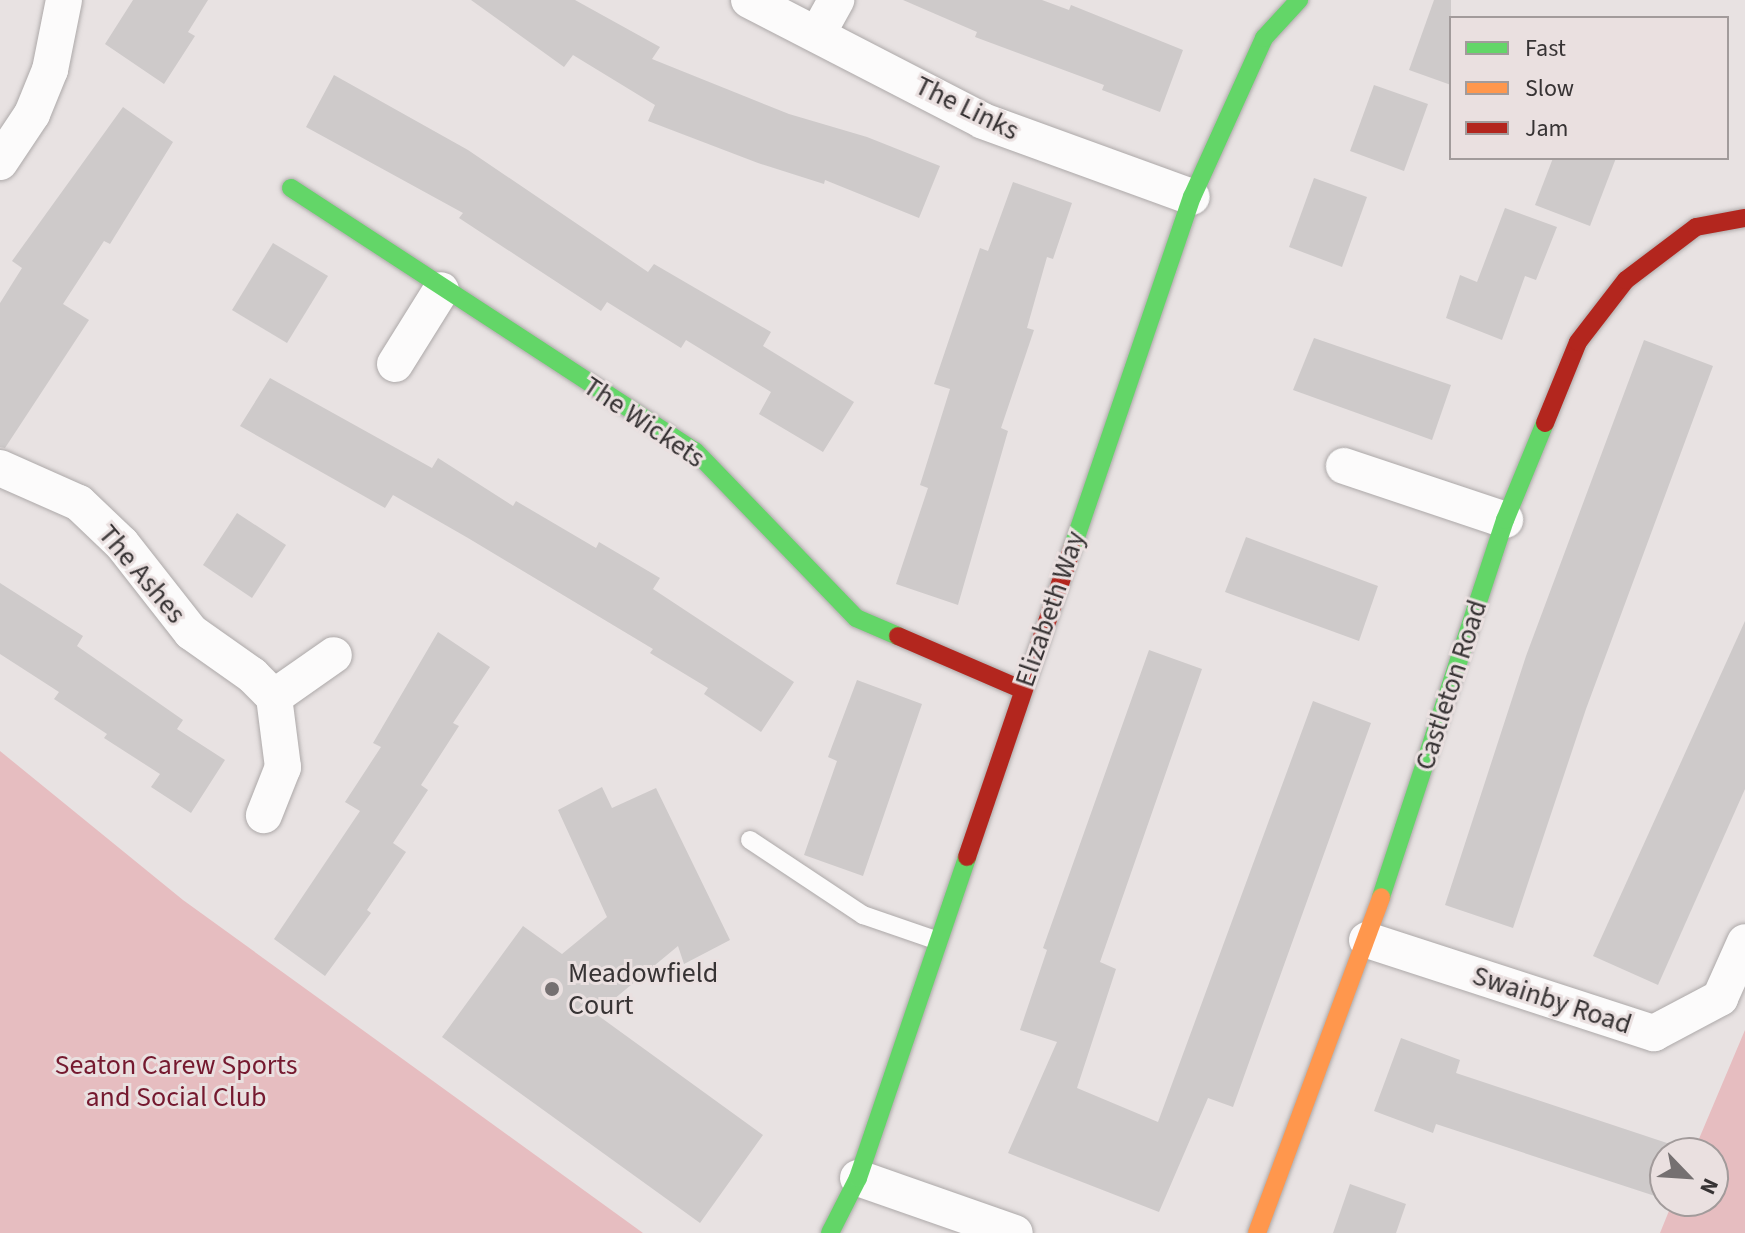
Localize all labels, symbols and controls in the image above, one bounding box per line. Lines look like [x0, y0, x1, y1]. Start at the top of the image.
legend [1449, 16, 1729, 160]
text: Fast [1525, 31, 1566, 66]
street label: The Links [910, 69, 1024, 147]
text: Slow [1525, 71, 1574, 106]
text: Jam [1525, 111, 1569, 146]
street label: The Wickets [577, 369, 711, 475]
street label: The Ashes [91, 518, 193, 630]
street label: Elizabeth Way [1008, 527, 1092, 691]
street label: Castleton Road [1408, 596, 1494, 774]
place label: Meadowfield Court [568, 956, 718, 1022]
street label: Swainby Road [1468, 958, 1636, 1042]
marker: Meadowfield Court [543, 980, 561, 998]
park label: Seaton Carew Sports and Social Club [55, 1048, 297, 1114]
north arrow [1649, 1137, 1729, 1217]
text: N [1691, 1173, 1727, 1200]

